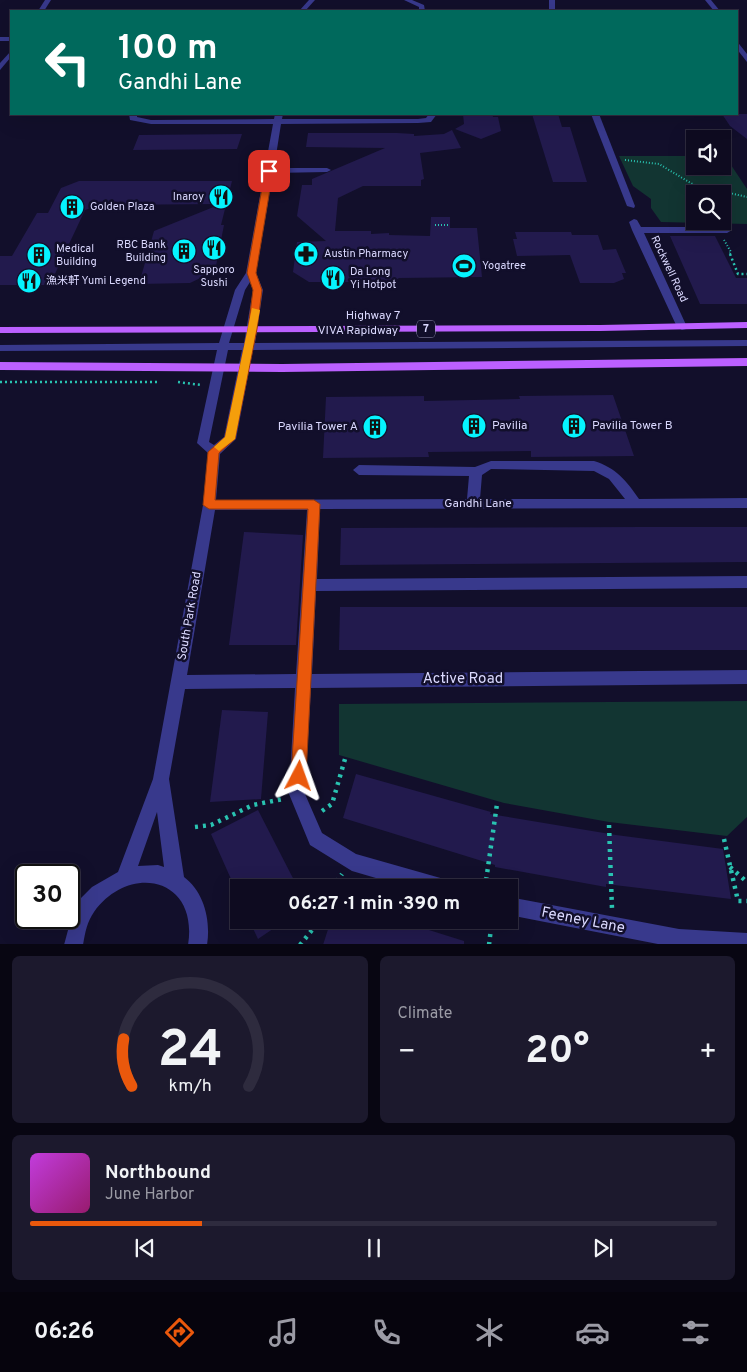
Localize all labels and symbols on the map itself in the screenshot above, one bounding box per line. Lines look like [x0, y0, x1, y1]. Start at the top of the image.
pin [248, 150, 290, 192]
restaurant icon: Inaroy [208, 184, 234, 210]
place label: Inaroy [173, 190, 204, 204]
building icon: Golden Plaza [59, 194, 85, 220]
place label: Golden Plaza [90, 200, 155, 214]
street label: Rockwell Road [647, 233, 691, 305]
restaurant icon: Sapporo Sushi [201, 235, 227, 261]
place label: RBC Bank Building [117, 238, 166, 265]
building icon: RBC Bank Building [171, 238, 197, 264]
pharmacy icon: Austin Pharmacy [293, 241, 319, 267]
building icon: Medical Building [26, 242, 52, 268]
place label: Medical Building [56, 242, 97, 269]
place label: Austin Pharmacy [324, 247, 408, 261]
sports icon: Yogatree [451, 253, 477, 279]
place label: Yogatree [482, 259, 526, 273]
place label: Sapporo Sushi [193, 263, 235, 290]
restaurant icon: Da Long Yi Hotpot [320, 265, 346, 291]
place label: Da Long Yi Hotpot [350, 265, 396, 292]
restaurant icon: 漁米軒 Yumi Legend [16, 268, 42, 294]
place label: 漁米軒 Yumi Legend [46, 274, 146, 288]
street label: Highway 7 [346, 308, 400, 324]
road number: 7 [417, 320, 435, 338]
street label: VIVA Rapidway [318, 323, 398, 339]
building icon: Pavilia [461, 413, 487, 439]
building icon: Pavilia Tower B [561, 413, 587, 439]
building icon: Pavilia Tower A [362, 414, 388, 440]
place label: Pavilia [492, 418, 527, 434]
place label: Pavilia Tower B [592, 418, 673, 434]
place label: Pavilia Tower A [278, 419, 358, 435]
street label: Gandhi Lane [444, 496, 512, 512]
street label: South Park Road [174, 570, 206, 662]
street label: Active Road [423, 670, 503, 689]
position arrow [272, 749, 324, 801]
speed limit sign: 30 [15, 864, 80, 929]
street label: Feeney Lane [540, 904, 626, 938]

